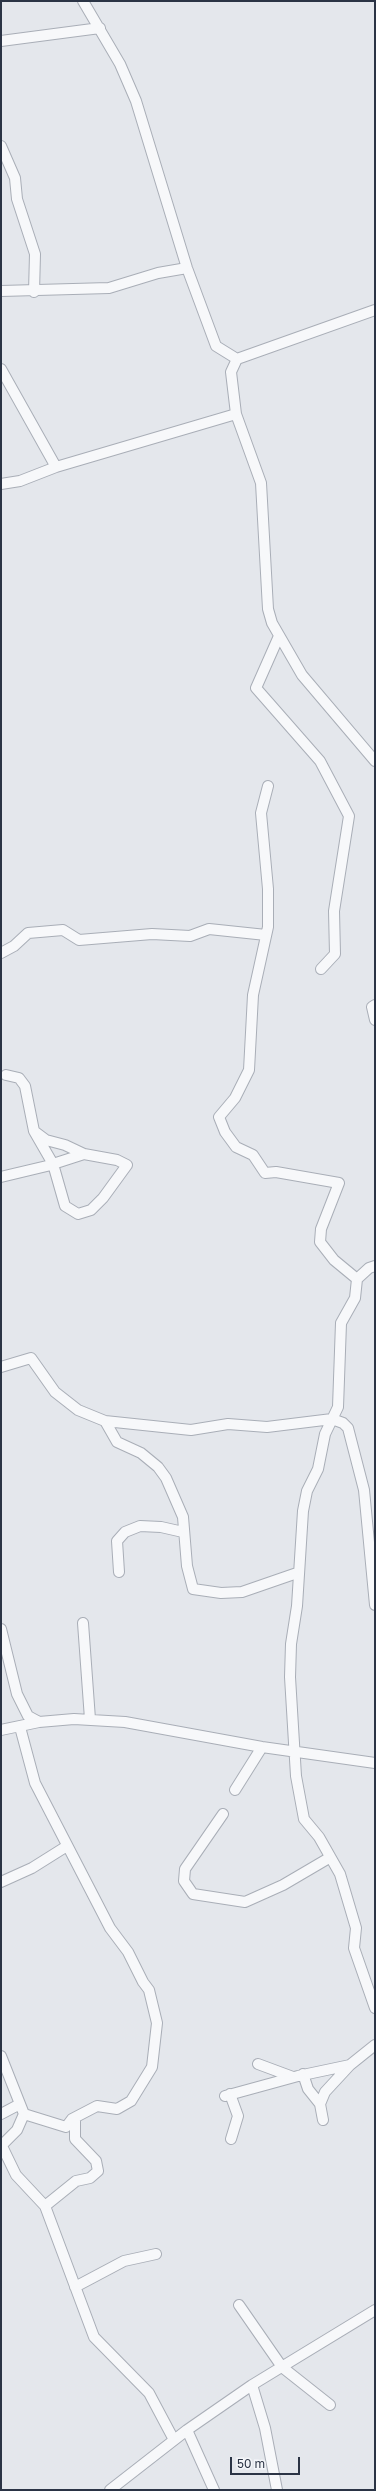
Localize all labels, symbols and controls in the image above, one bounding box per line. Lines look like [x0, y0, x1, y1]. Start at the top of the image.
scale bar [232, 2449, 302, 2475]
text: 50 m [237, 2456, 265, 2471]

